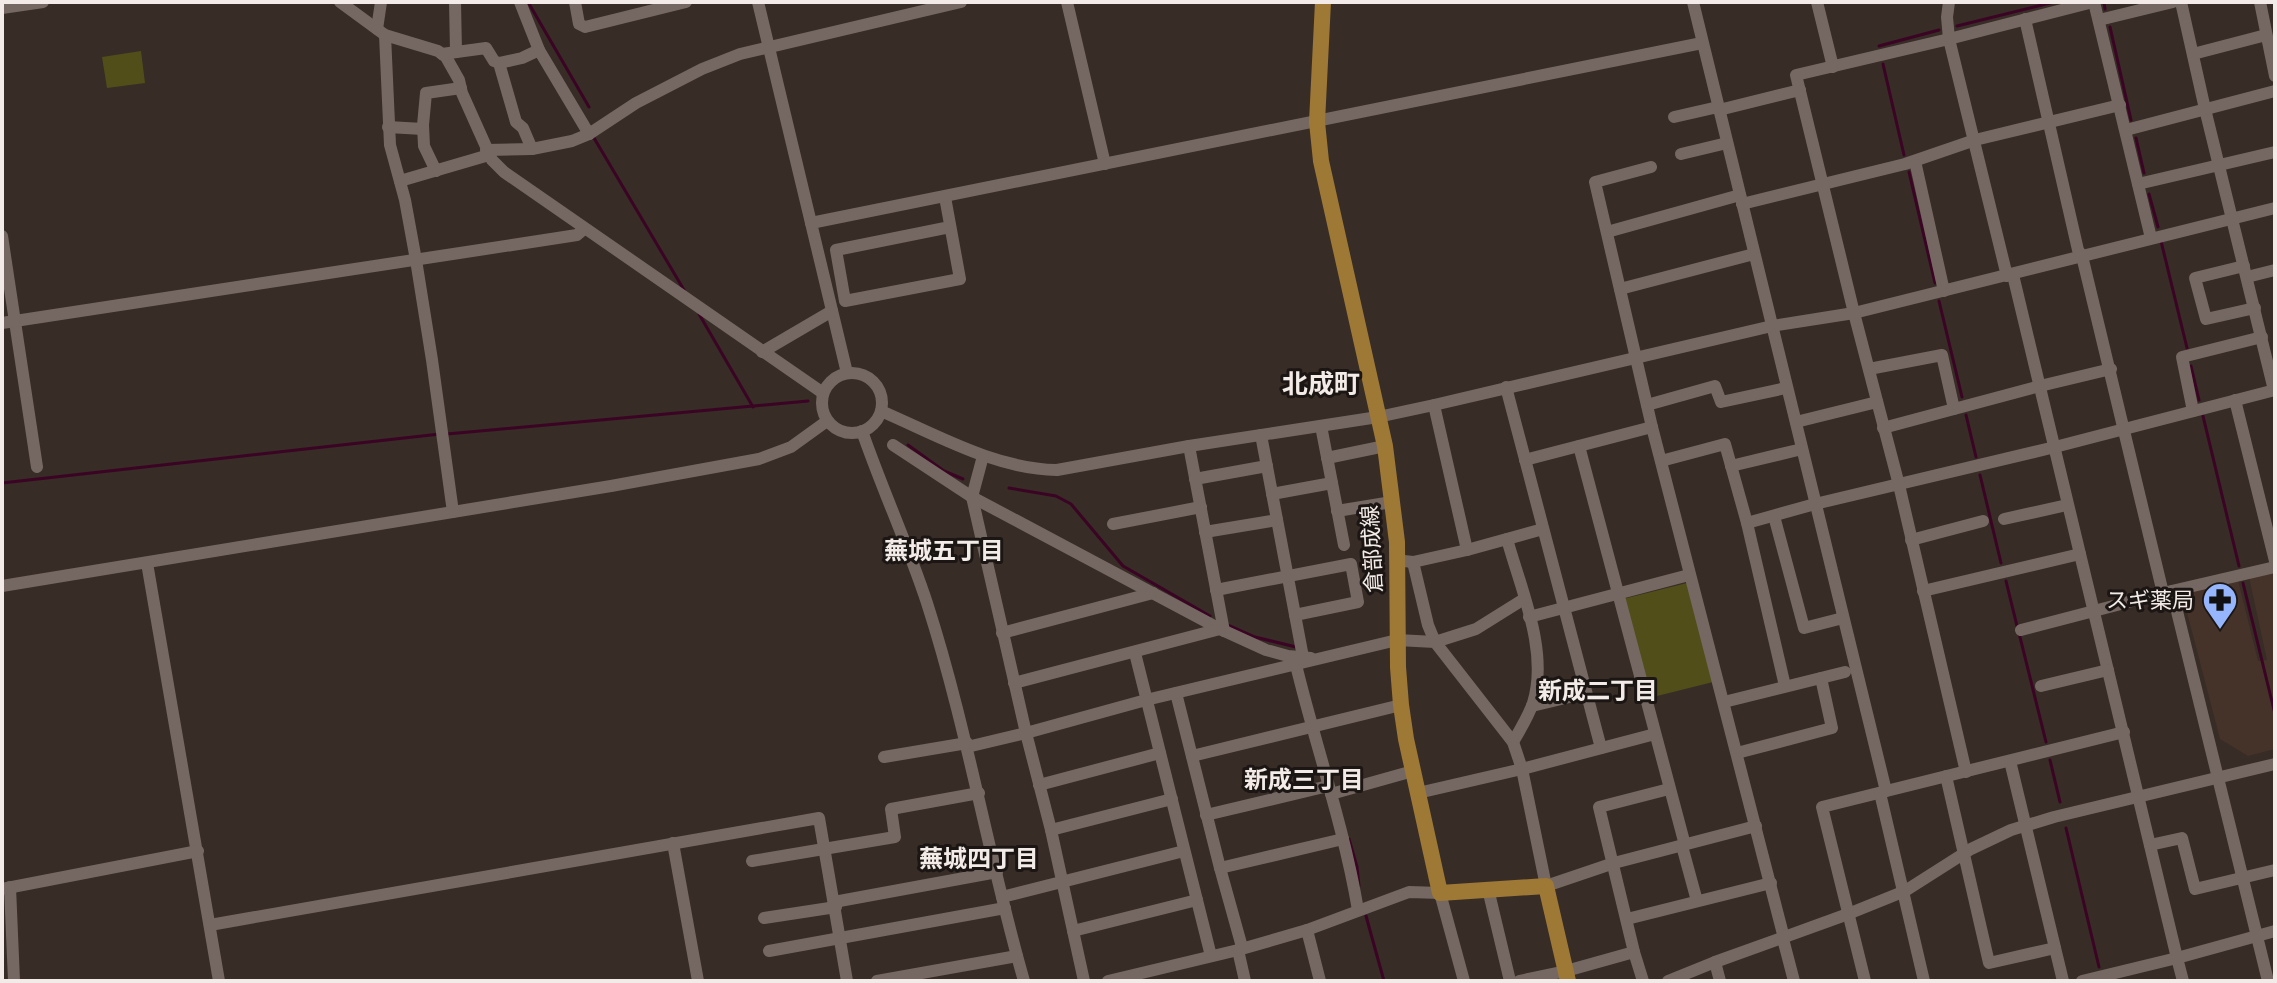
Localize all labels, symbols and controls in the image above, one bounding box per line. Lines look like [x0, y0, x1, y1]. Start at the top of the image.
district label: 北成町 [1282, 369, 1360, 401]
street label: 倉部成線 [1356, 504, 1388, 594]
district label: 蕪城五丁目 [884, 536, 1004, 566]
pharmacy icon: スギ薬局 [2201, 581, 2239, 631]
place label: スギ薬局 [2106, 587, 2194, 614]
district label: 新成二丁目 [1538, 676, 1658, 706]
district label: 新成三丁目 [1244, 765, 1364, 795]
district label: 蕪城四丁目 [919, 844, 1039, 874]

